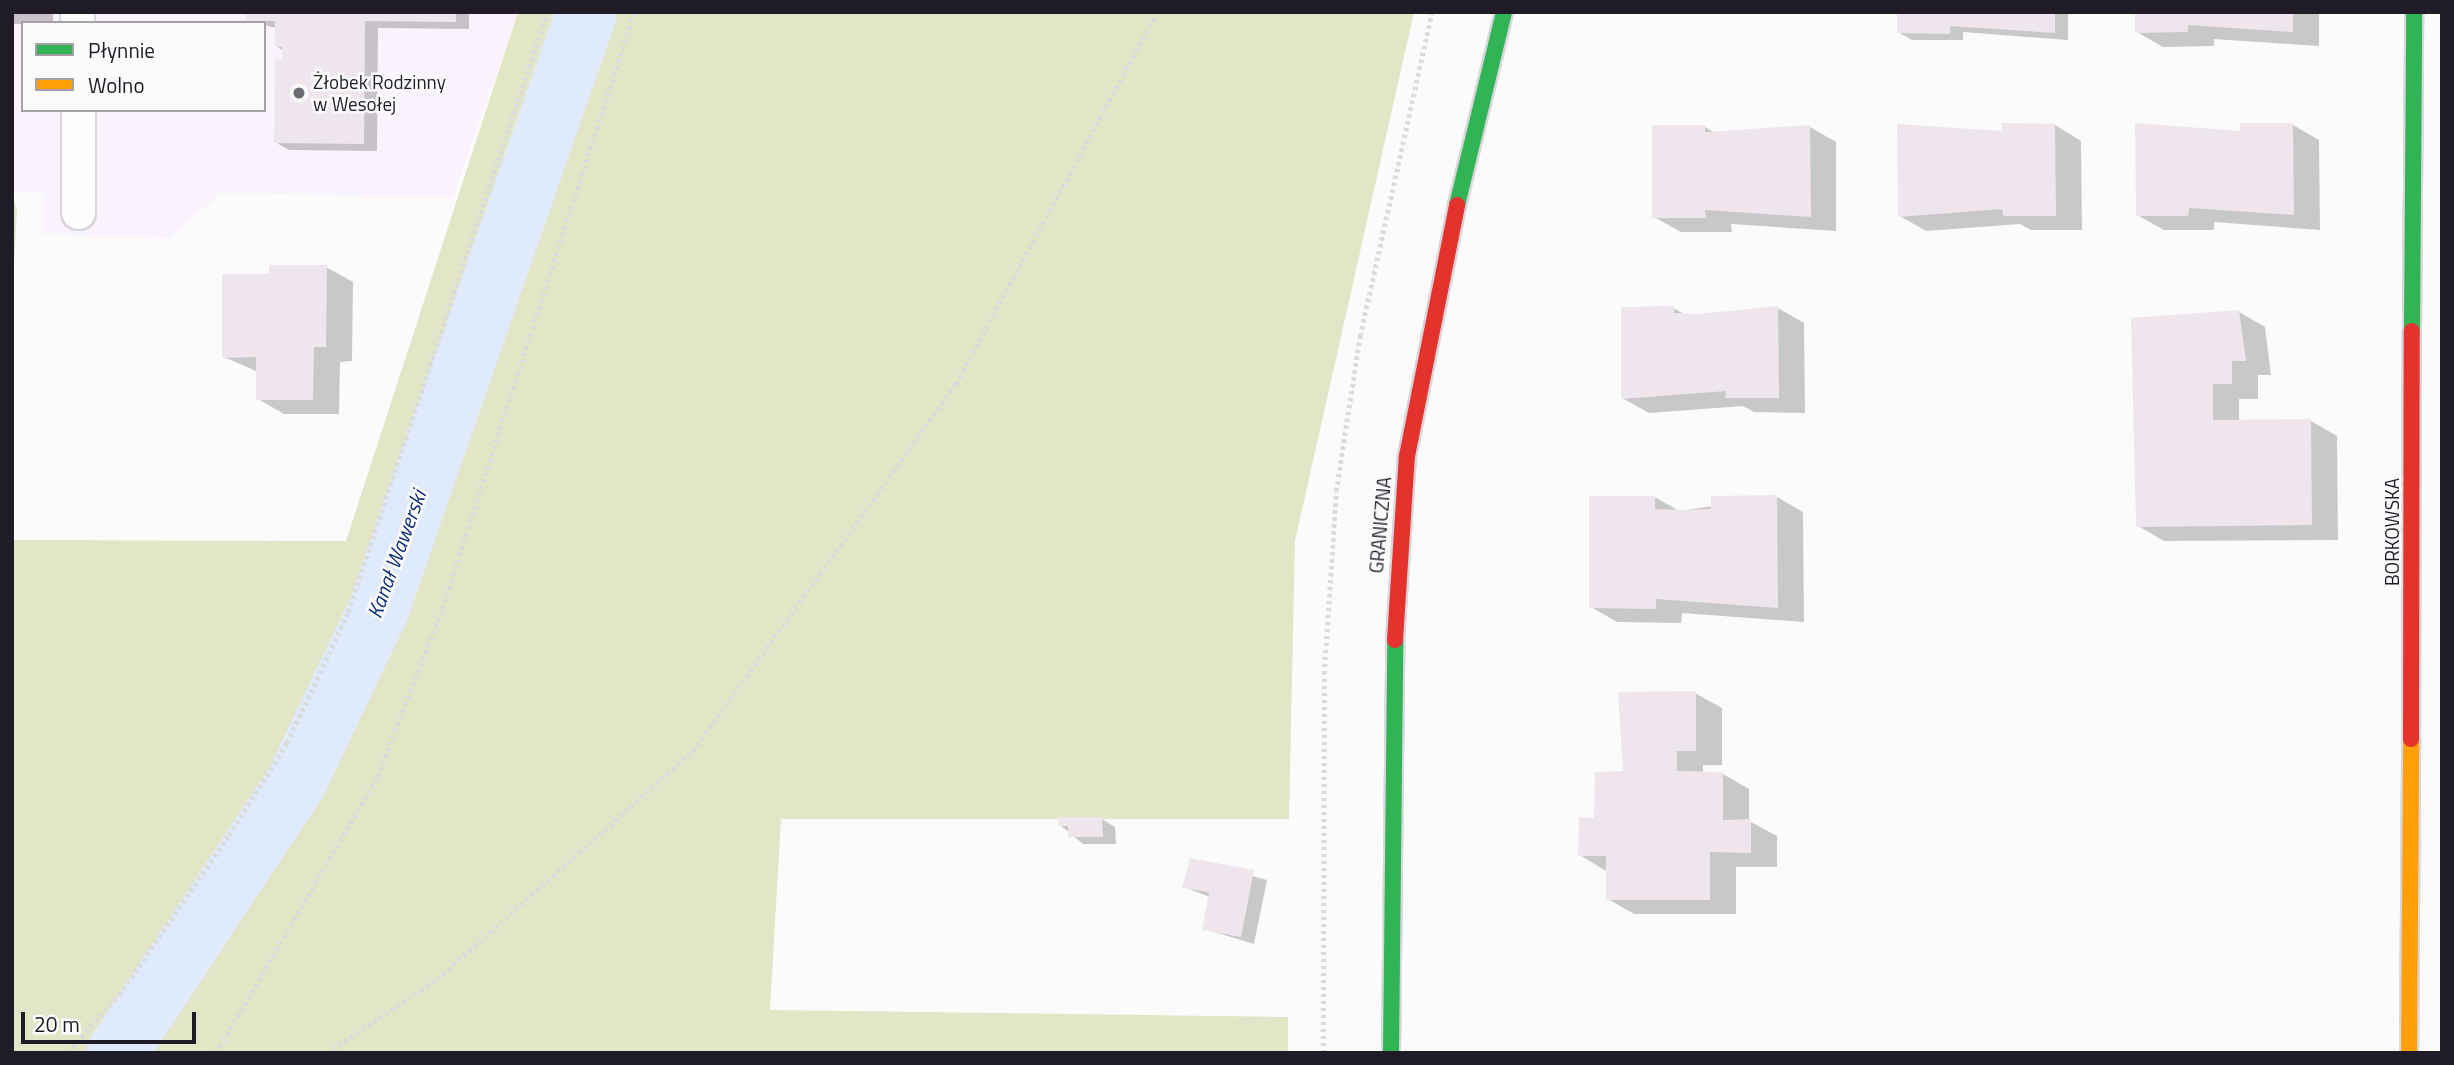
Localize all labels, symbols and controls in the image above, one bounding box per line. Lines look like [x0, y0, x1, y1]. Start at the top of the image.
legend [21, 21, 266, 112]
text: Płynnie [88, 34, 155, 66]
text: Wolno [88, 69, 145, 101]
place label: Żłobek Rodzinny w Wesołej [313, 71, 446, 115]
marker: Żłobek Rodzinny w Wesołej [291, 85, 307, 101]
street label: GRANICZNA [1364, 476, 1396, 574]
street label: BORKOWSKA [2381, 478, 2403, 586]
water label: Kanał Wawerski [361, 487, 431, 621]
scale bar [24, 998, 200, 1042]
text: 20 m [34, 1008, 80, 1040]

